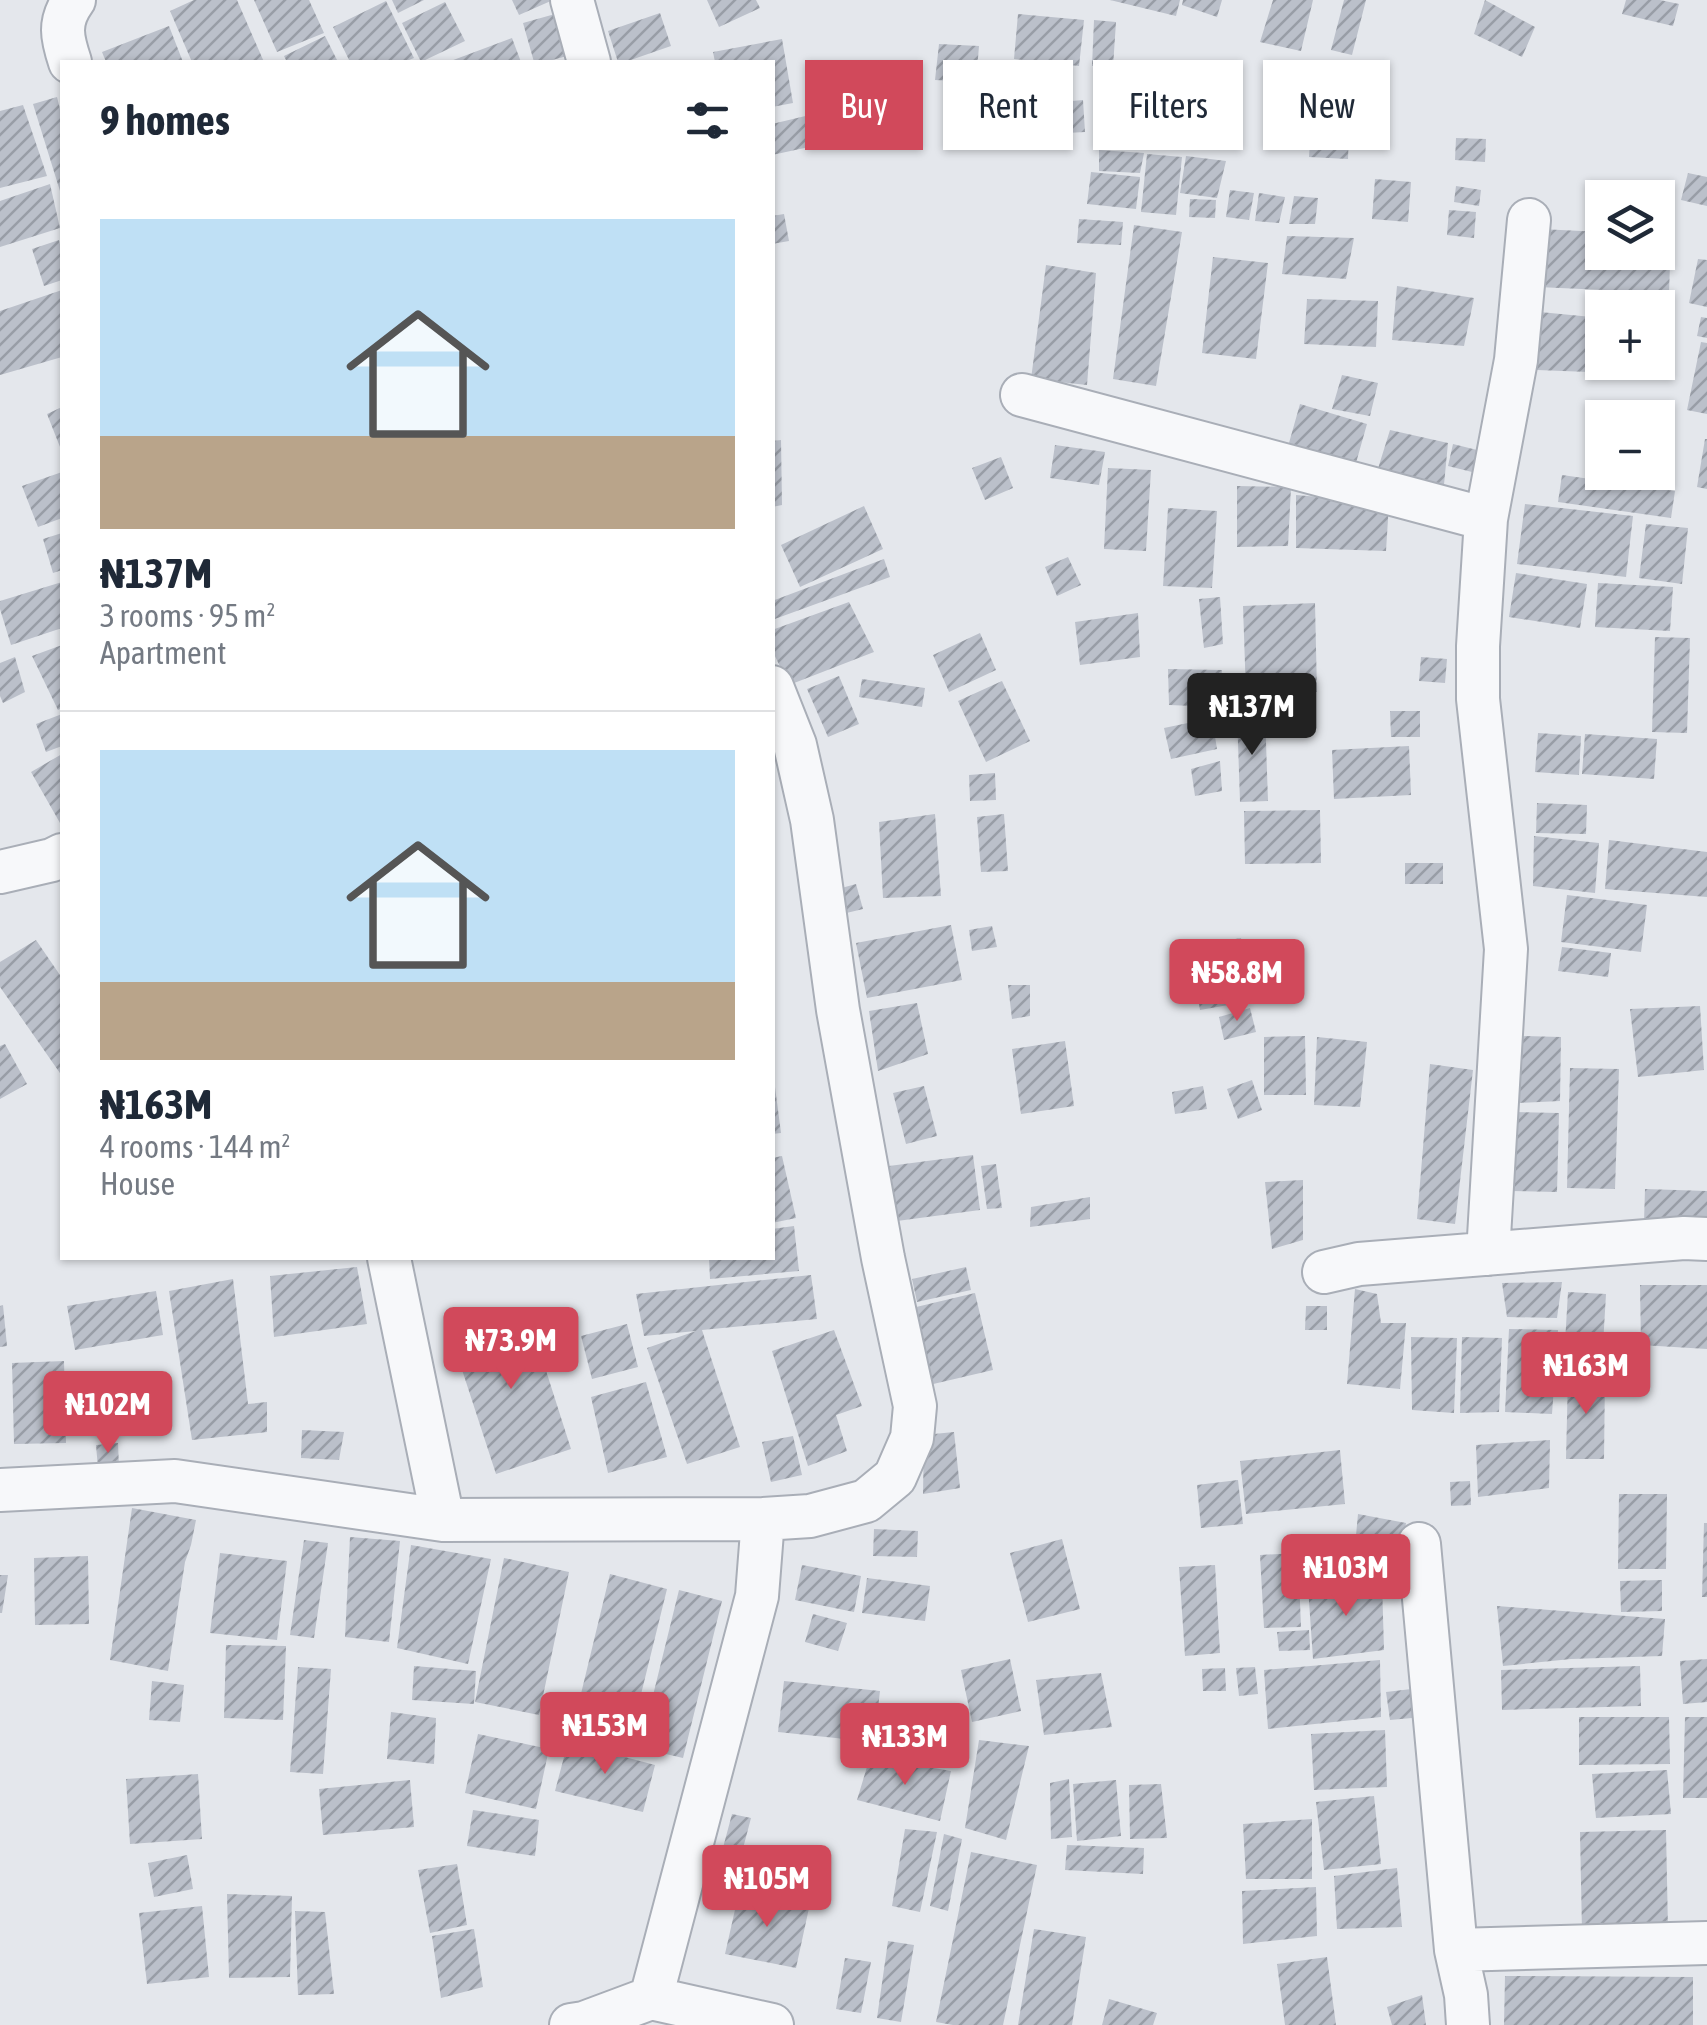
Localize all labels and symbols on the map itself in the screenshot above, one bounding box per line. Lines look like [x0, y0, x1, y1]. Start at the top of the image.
pin: ₦137M [1182, 673, 1322, 758]
pin: ₦58.8M [1156, 939, 1318, 1024]
pin: ₦73.9M [430, 1307, 592, 1392]
pin: ₦163M [1516, 1332, 1656, 1417]
pin: ₦102M [38, 1371, 178, 1456]
pin: ₦103M [1276, 1534, 1416, 1619]
pin: ₦153M [535, 1692, 675, 1777]
pin: ₦133M [835, 1703, 975, 1788]
pin: ₦105M [697, 1845, 837, 1930]

